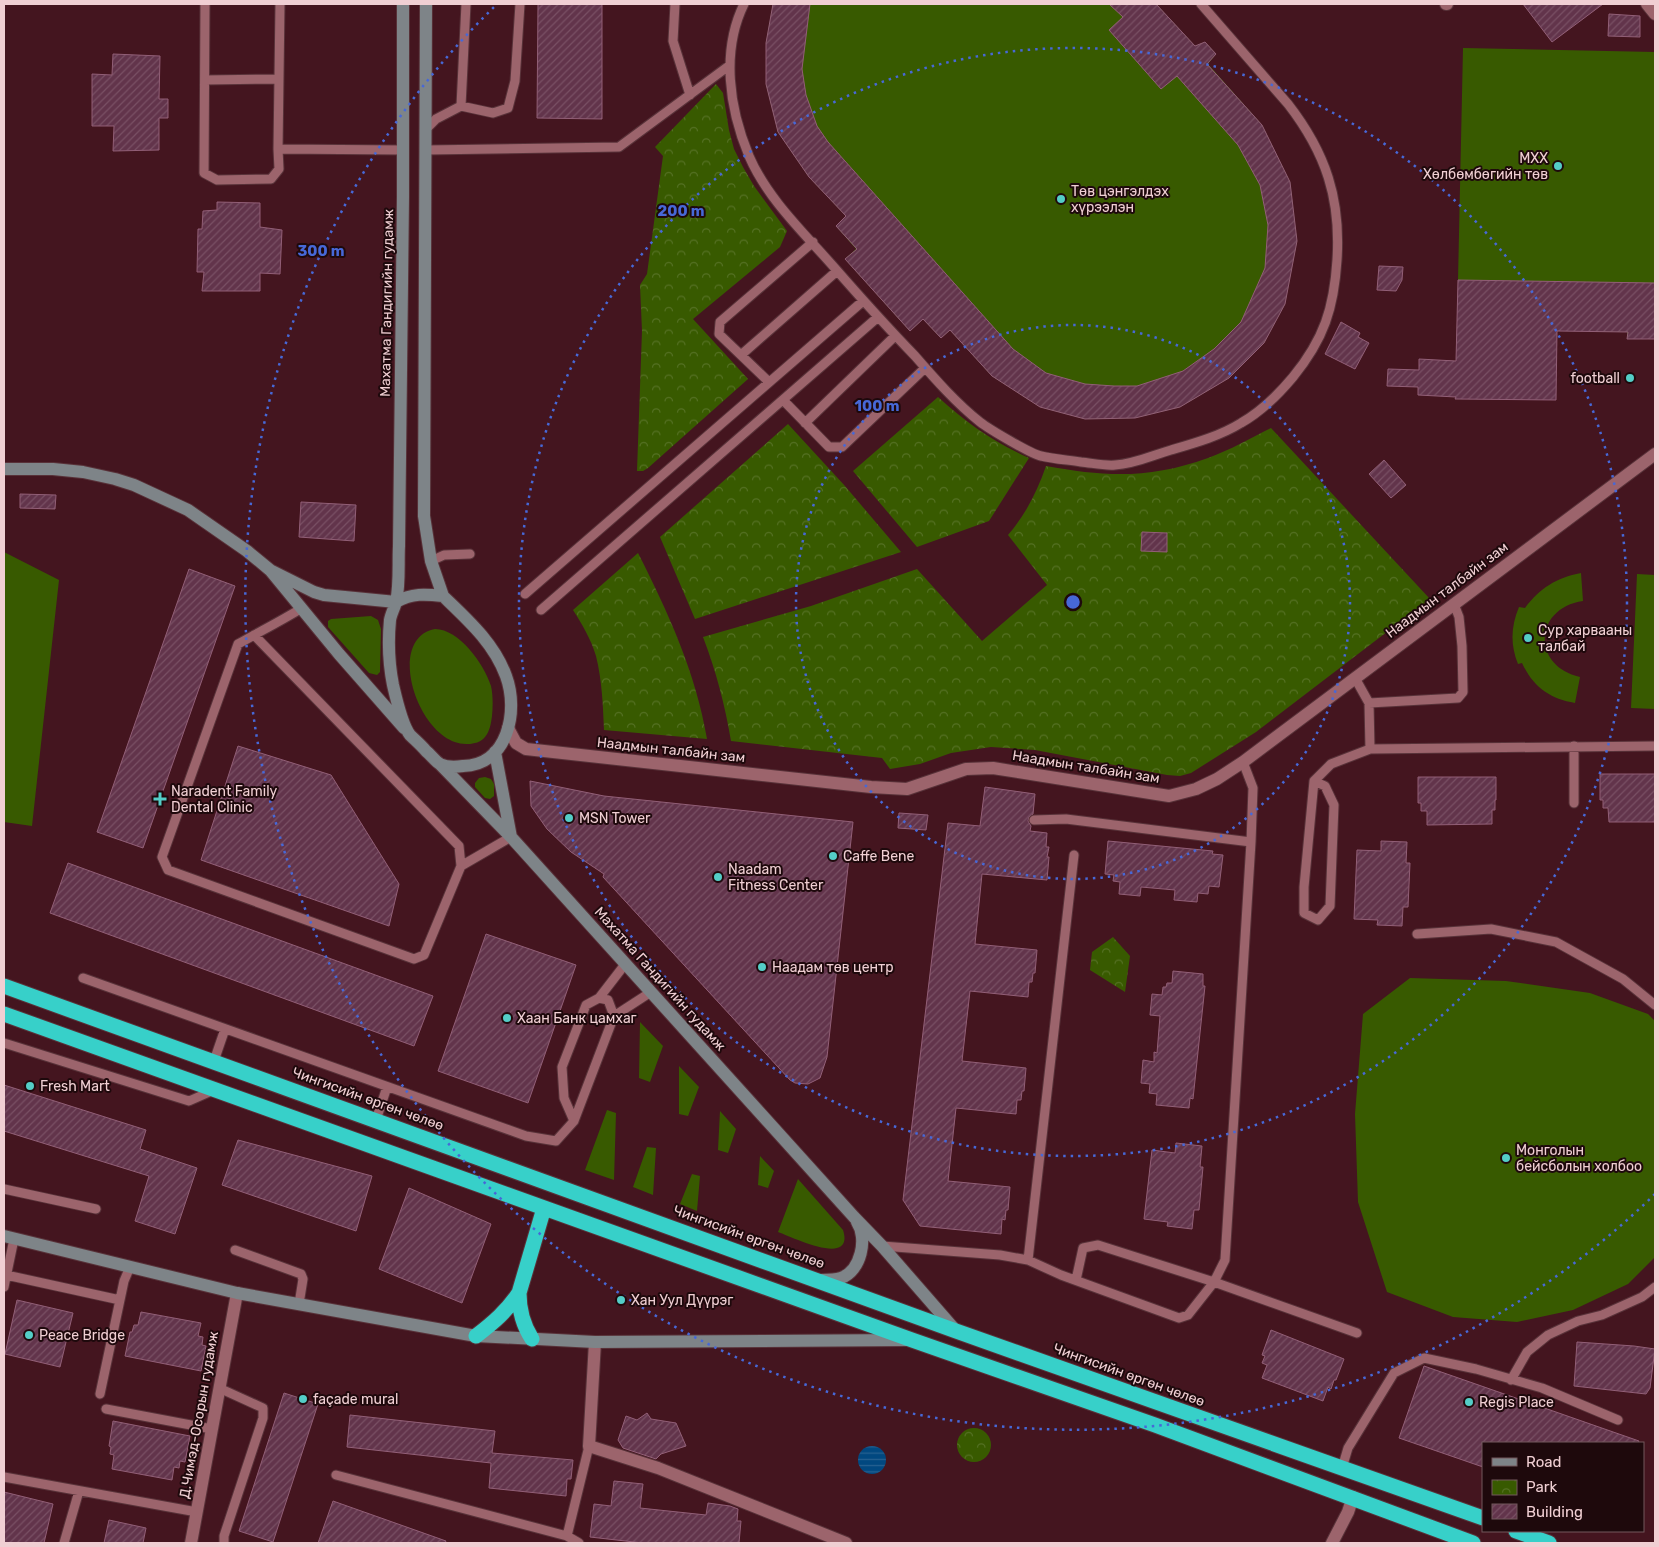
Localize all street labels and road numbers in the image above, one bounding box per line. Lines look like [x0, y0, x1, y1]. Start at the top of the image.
street label: Махатма Гандигийн гудамж [377, 209, 397, 397]
street label: Наадмын талбайн зам [1382, 538, 1512, 642]
street label: Наадмын талбайн зам [596, 734, 746, 766]
street label: Наадмын талбайн зам [1011, 747, 1161, 787]
street label: Махатма Гандигийн гудамж [591, 903, 729, 1055]
street label: Чингисийн өргөн чөлөө [290, 1064, 446, 1134]
street label: Чингисийн өргөн чөлөө [671, 1202, 827, 1272]
street label: Д.Чимэд-Осорын гудамж [176, 1330, 222, 1500]
street label: Чингисийн өргөн чөлөө [1051, 1340, 1207, 1410]

